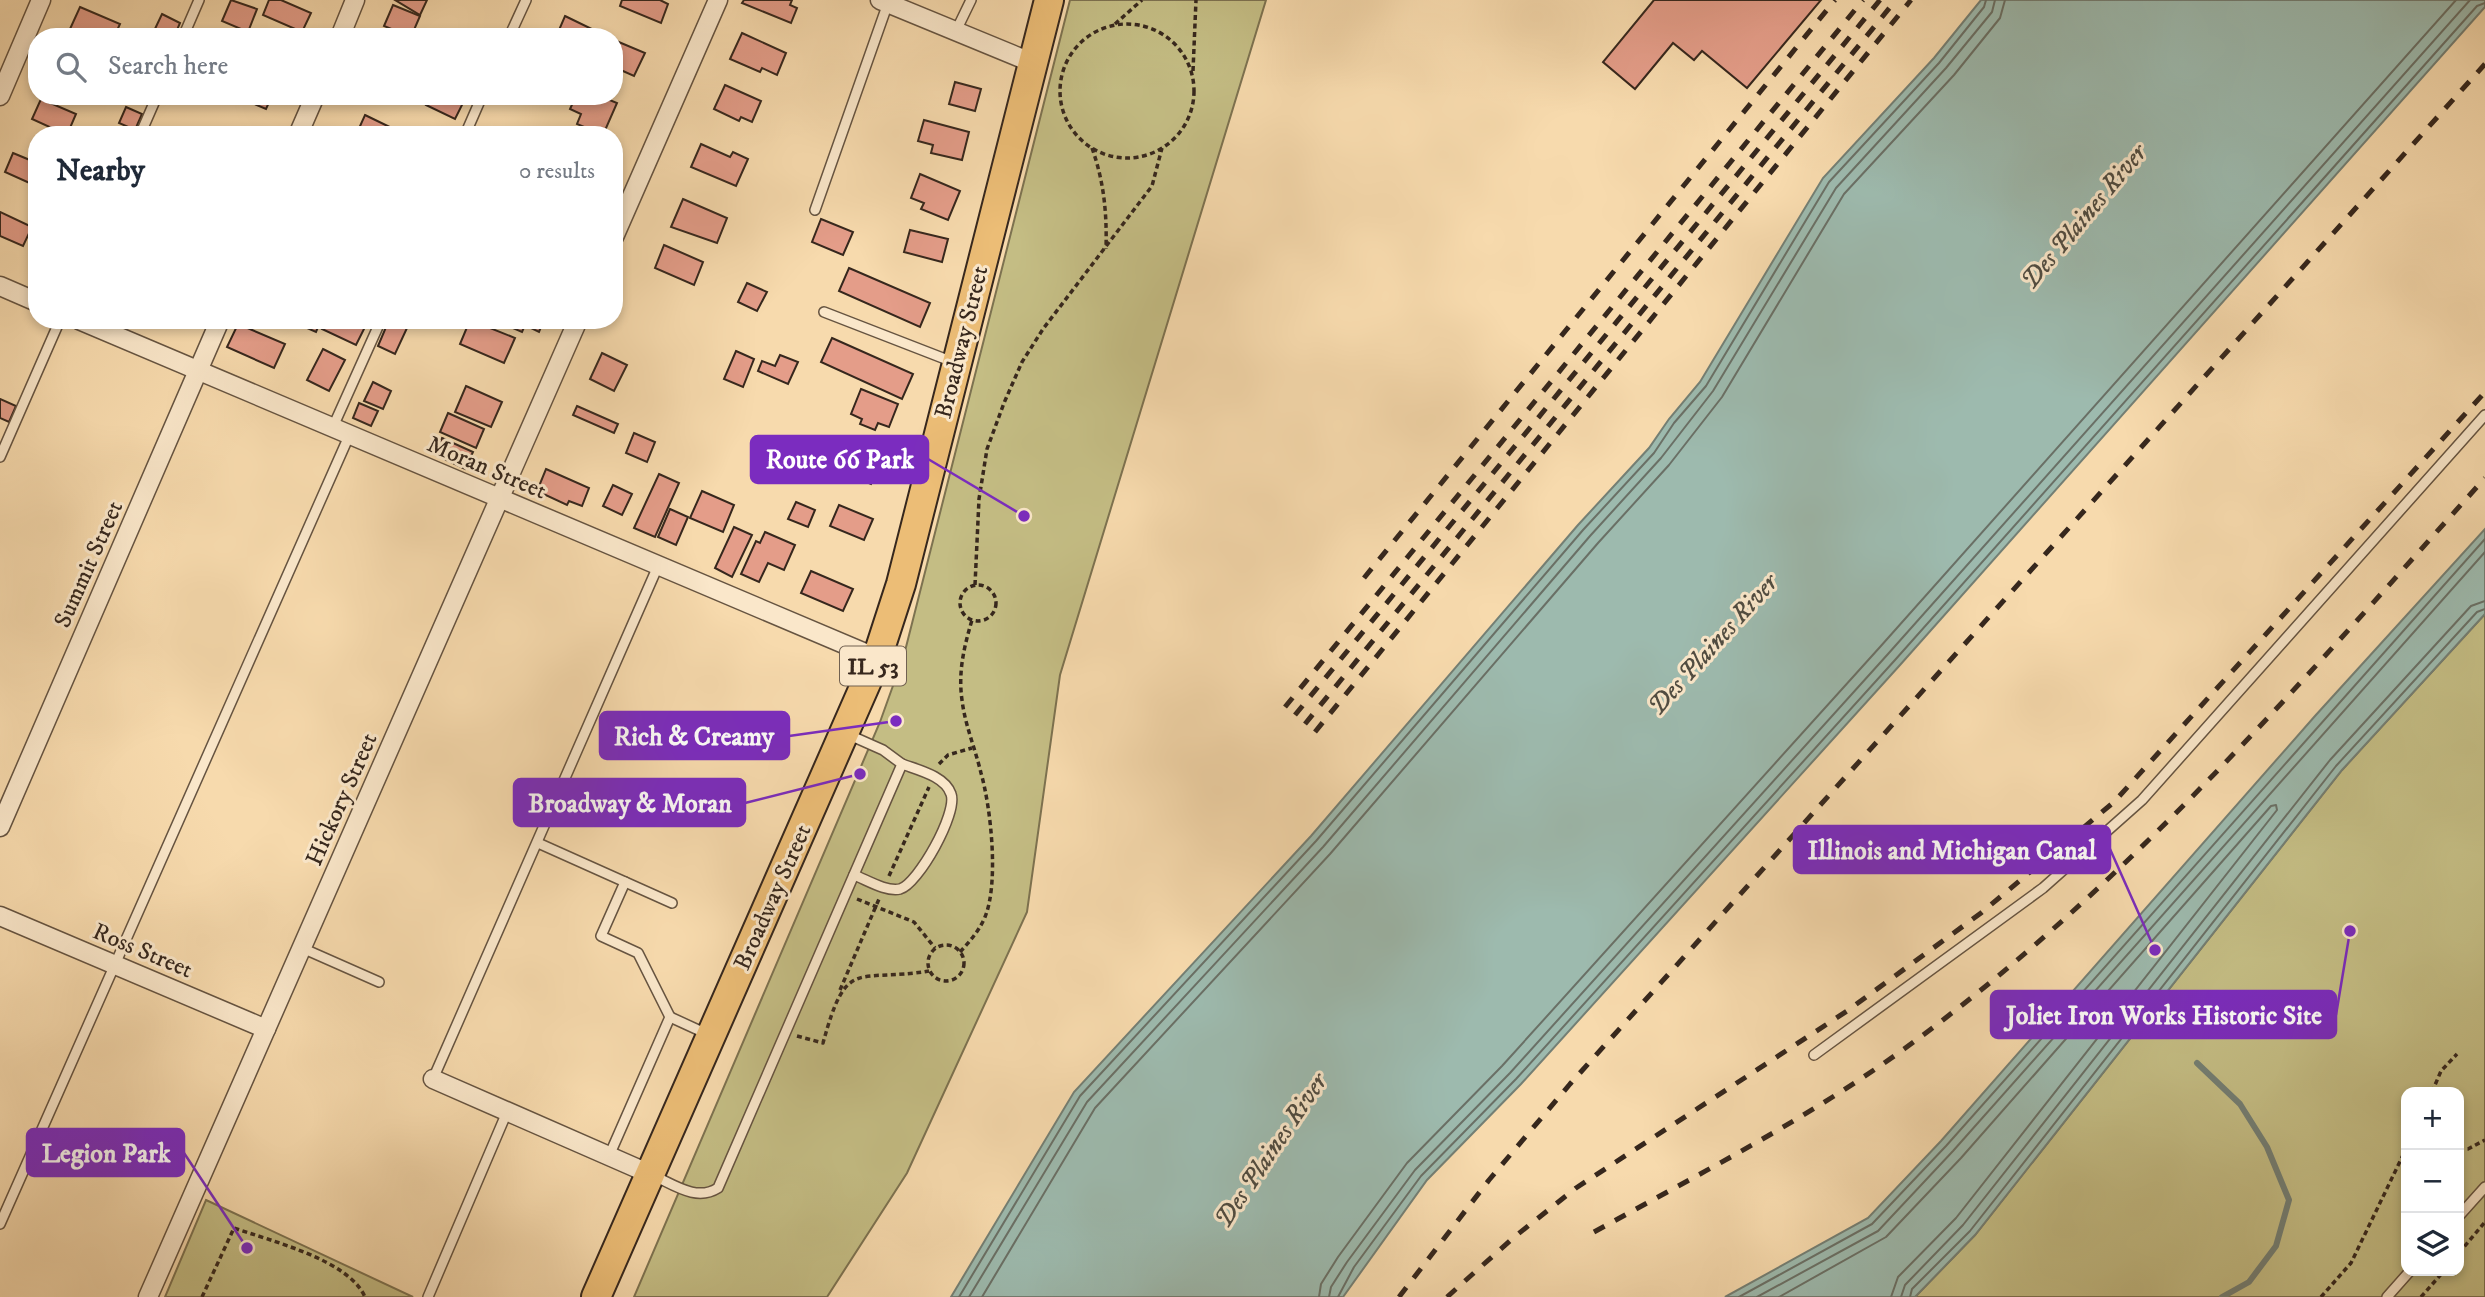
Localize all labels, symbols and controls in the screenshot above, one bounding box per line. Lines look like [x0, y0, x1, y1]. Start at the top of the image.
search box [28, 28, 623, 105]
icon: search [52, 48, 90, 86]
text: Search here [108, 50, 228, 83]
water label: Des Plaines River [2014, 136, 2155, 296]
text: Nearby [56, 153, 145, 190]
text: 0 results [519, 157, 595, 186]
street label: Broadway Street [928, 262, 996, 422]
street label: Moran Street [422, 429, 551, 507]
callout: Route 66 Park [751, 436, 928, 483]
text: Route 66 Park [766, 444, 915, 477]
street label: Summit Street [48, 496, 130, 633]
water label: Des Plaines River [1641, 566, 1786, 723]
road number: IL 53 [840, 646, 906, 686]
callout: Rich & Creamy [600, 712, 789, 759]
text: Rich & Creamy [614, 721, 775, 754]
street label: Hickory Street [299, 728, 385, 870]
callout: Broadway & Moran [514, 779, 745, 826]
text: Broadway & Moran [528, 788, 732, 821]
street label: Broadway Street [727, 820, 819, 975]
callout: Illinois and Michigan Canal [1794, 826, 2110, 873]
text: Illinois and Michigan Canal [1808, 835, 2098, 868]
street label: Ross Street [88, 917, 197, 985]
callout: Joliet Iron Works Historic Site [1991, 991, 2336, 1038]
text: Joliet Iron Works Historic Site [2003, 1000, 2322, 1033]
water label: Des Plaines River [1207, 1066, 1336, 1234]
map controls [2401, 1087, 2464, 1276]
button: + [2401, 1087, 2464, 1150]
callout: Legion Park [27, 1129, 184, 1176]
text: Legion Park [41, 1138, 172, 1171]
button: − [2401, 1150, 2464, 1213]
button: layers [2401, 1213, 2464, 1276]

